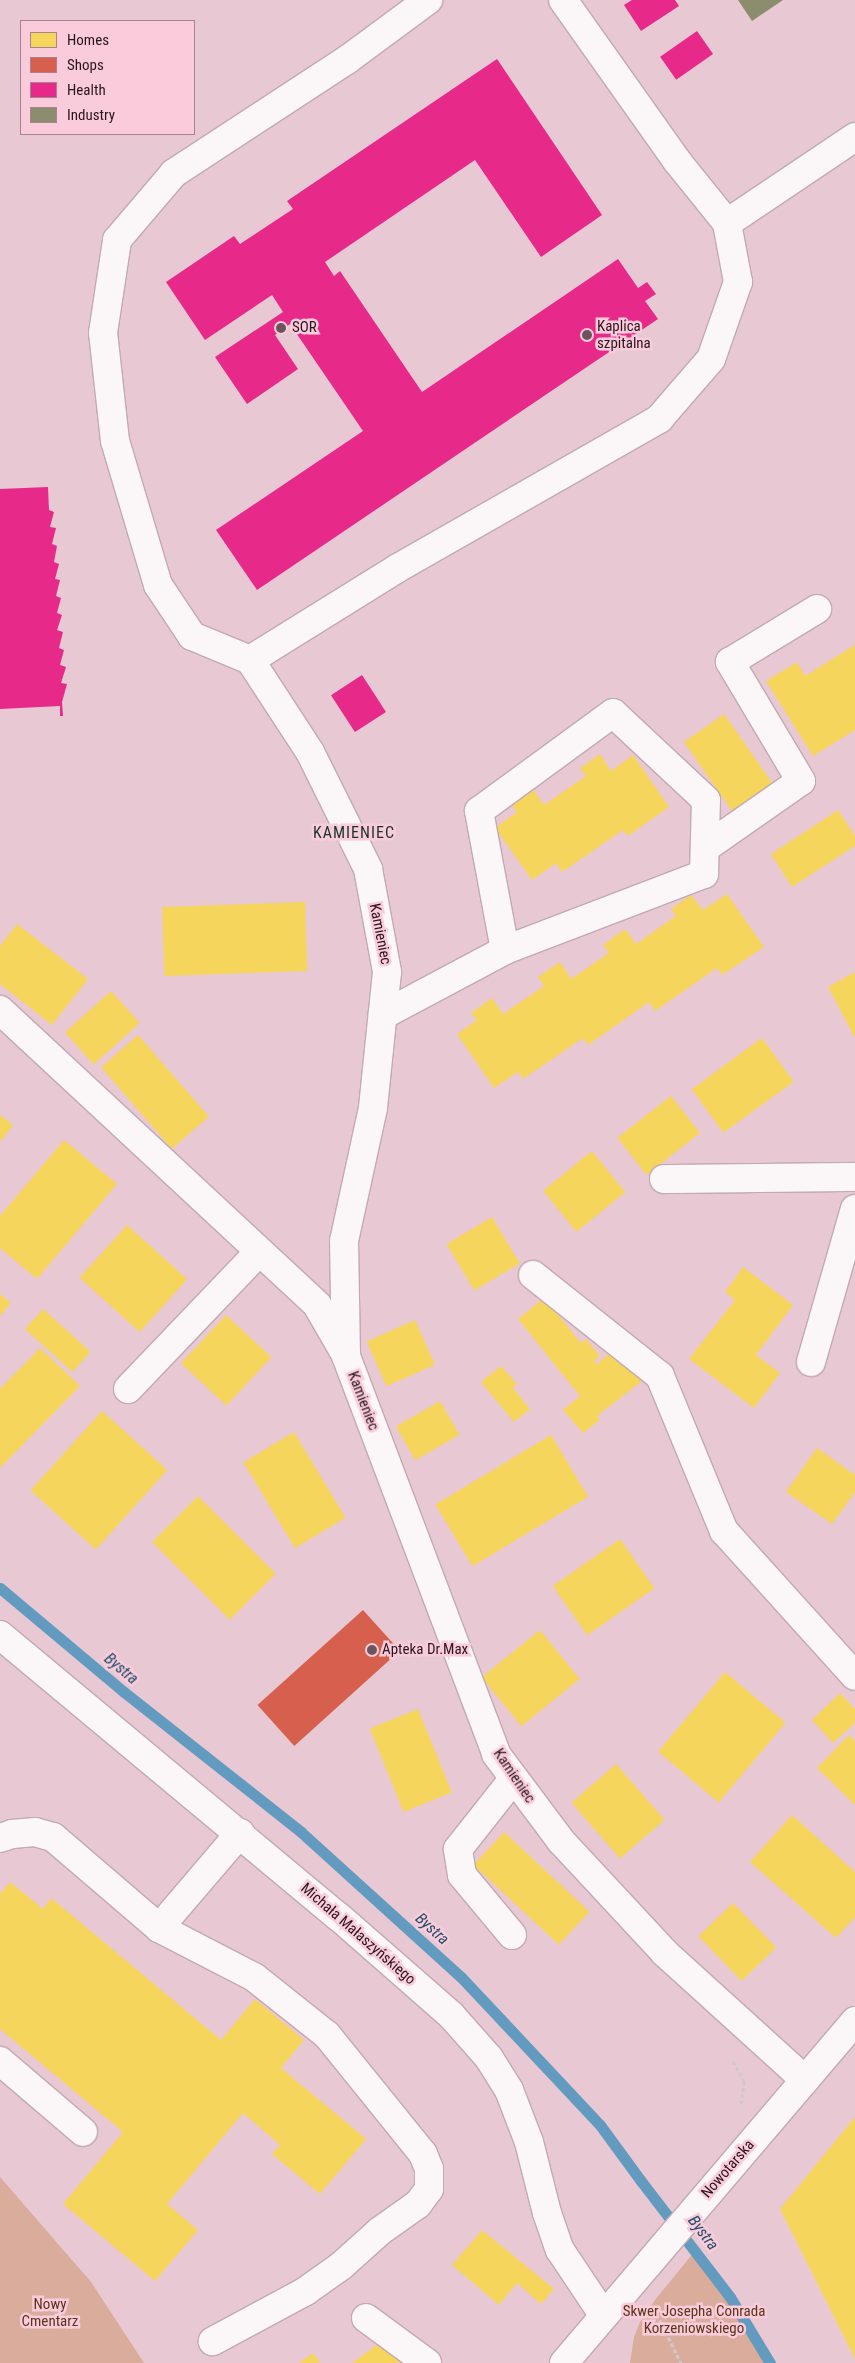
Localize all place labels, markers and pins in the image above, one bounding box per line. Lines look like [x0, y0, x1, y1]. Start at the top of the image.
place label: Kaplica szpitalna [597, 317, 651, 352]
place label: SOR [292, 319, 317, 337]
marker: SOR [274, 321, 288, 335]
marker: Kaplica szpitalna [581, 329, 593, 341]
place label: Apteka Dr.Max [382, 1641, 468, 1659]
marker: Apteka Dr.Max [366, 1644, 378, 1656]

